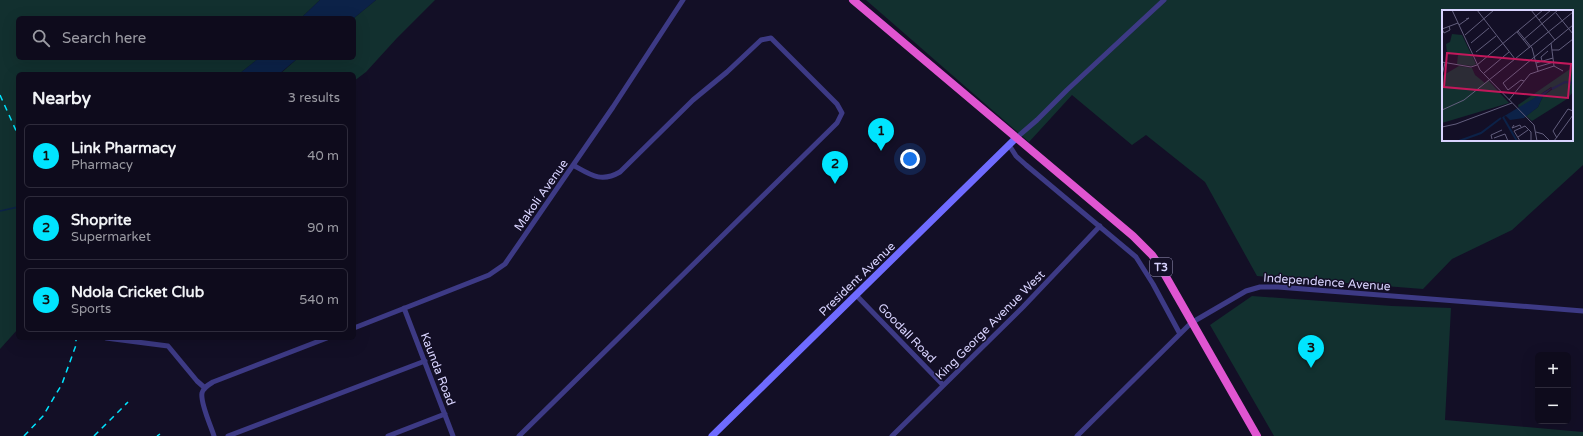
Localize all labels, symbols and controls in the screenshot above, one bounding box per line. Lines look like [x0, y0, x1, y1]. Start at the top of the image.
inset map [1442, 10, 1573, 141]
search box [16, 16, 356, 60]
icon: search [30, 27, 52, 49]
text: Search here [62, 29, 146, 47]
text: Nearby [32, 88, 91, 109]
text: 3 results [288, 90, 340, 106]
pin: 1 [868, 118, 894, 151]
text: Link Pharmacy [71, 139, 176, 157]
text: 1 [42, 148, 50, 164]
text: 40 m [307, 148, 339, 164]
your location [900, 149, 920, 169]
pin: 2 [822, 151, 848, 184]
street label: Makoli Avenue [511, 156, 571, 233]
text: Pharmacy [71, 157, 133, 173]
text: Shoprite [71, 211, 131, 229]
text: 2 [42, 220, 50, 236]
text: 90 m [307, 220, 339, 236]
text: Supermarket [71, 229, 151, 245]
street label: President Avenue [816, 239, 898, 319]
road number: T3 [1150, 258, 1172, 276]
street label: King George Avenue West [932, 267, 1048, 383]
street label: Independence Avenue [1263, 271, 1391, 293]
text: Ndola Cricket Club [71, 283, 204, 301]
text: 3 [42, 292, 50, 308]
text: 540 m [299, 292, 339, 308]
street label: Goodall Road [875, 300, 939, 366]
text: Sports [71, 301, 111, 317]
street label: Kaunda Road [418, 331, 458, 407]
pin: 3 [1298, 335, 1324, 368]
map controls [1535, 352, 1571, 424]
button: + [1535, 352, 1571, 388]
button: − [1535, 388, 1571, 424]

